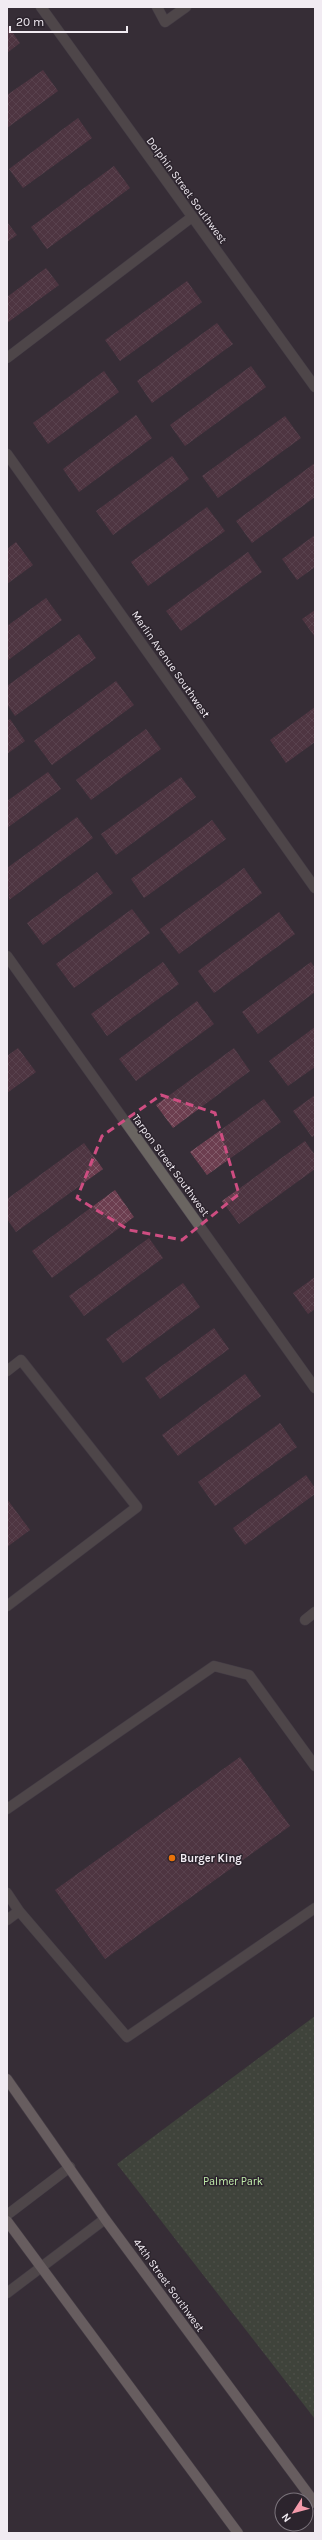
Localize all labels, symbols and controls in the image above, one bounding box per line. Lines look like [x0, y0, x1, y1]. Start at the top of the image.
scale bar [10, 8, 127, 34]
text: 20 m [16, 15, 44, 29]
street label: Dolphin Street Southwest [144, 135, 230, 246]
street label: Marlin Avenue Southwest [129, 608, 212, 720]
street label: Tarpon Street Southwest [129, 1112, 212, 1219]
place label: Burger King [180, 1852, 242, 1865]
marker: Burger King [167, 1853, 177, 1863]
park label: Palmer Park [203, 2175, 263, 2188]
street label: 44th Street Southwest [130, 2236, 207, 2334]
north arrow [274, 2492, 314, 2532]
text: N [279, 2511, 294, 2525]

